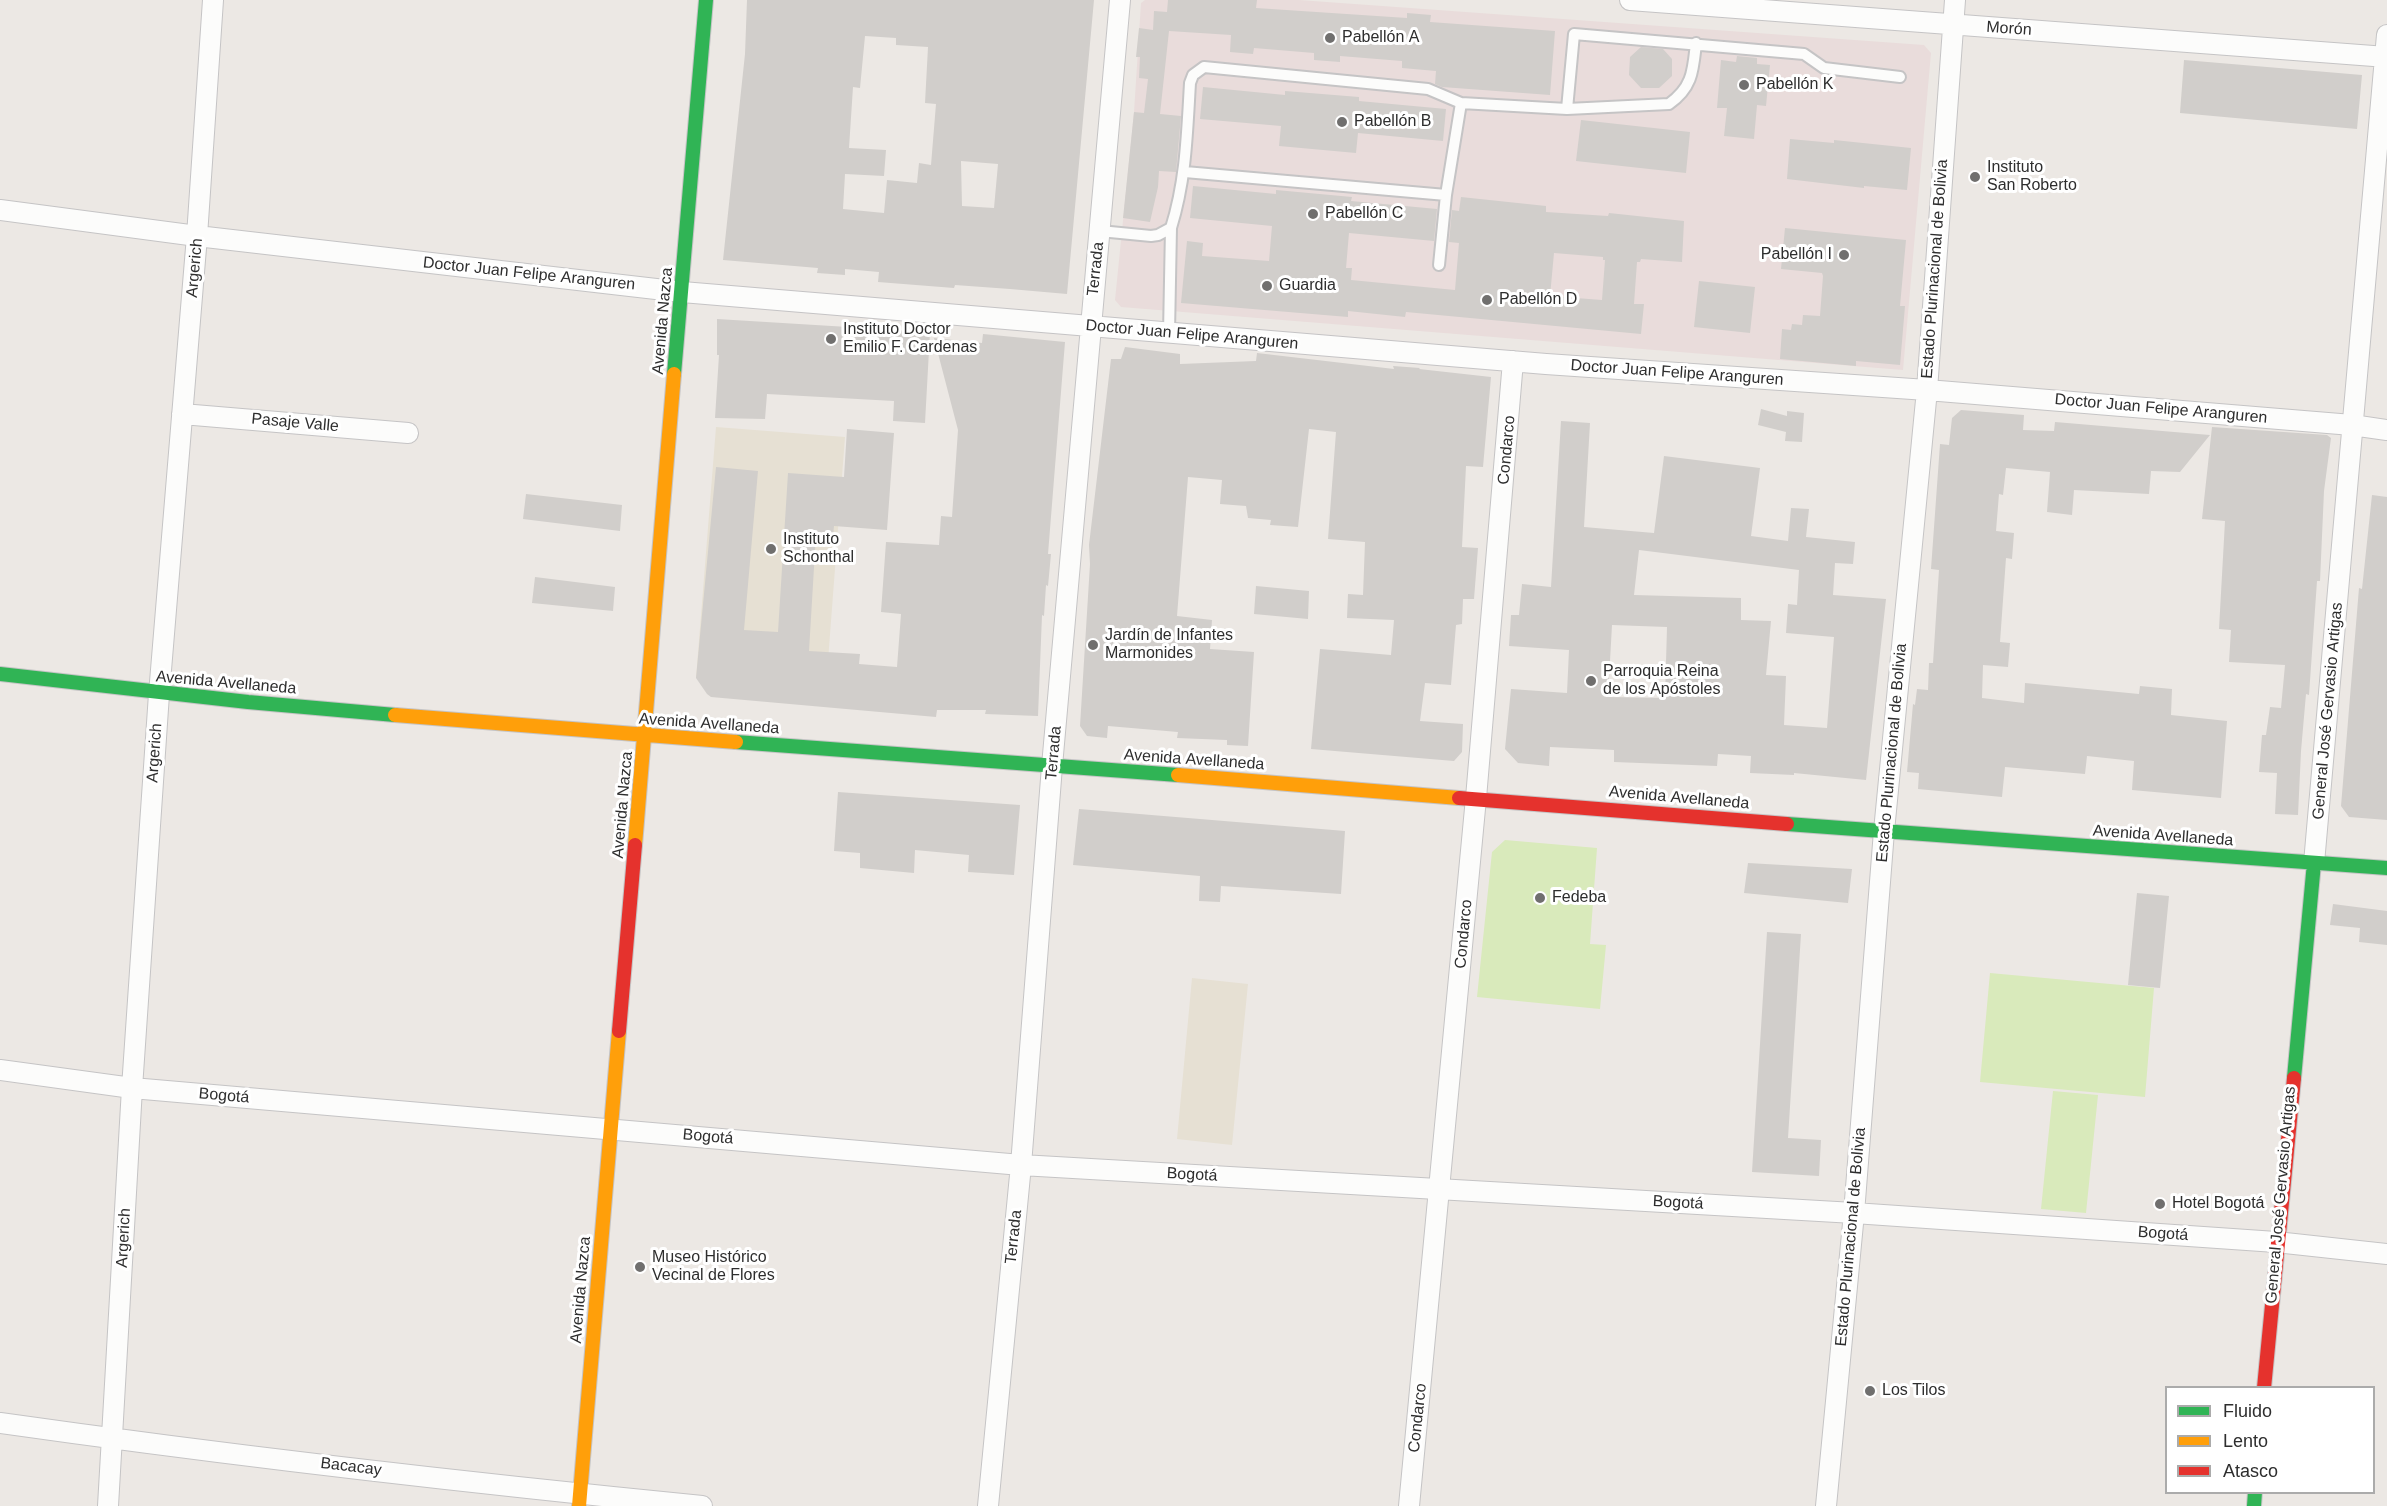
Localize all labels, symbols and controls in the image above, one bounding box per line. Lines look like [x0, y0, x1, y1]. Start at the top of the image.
street label: Morón [1986, 18, 2032, 40]
place label: Pabellón A [1342, 28, 1419, 48]
marker: Pabellón A [1323, 31, 1337, 45]
place label: Pabellón K [1756, 75, 1833, 95]
marker: Pabellón K [1737, 78, 1751, 92]
place label: Pabellón B [1354, 112, 1431, 132]
marker: Pabellón B [1335, 115, 1349, 129]
place label: Instituto San Roberto [1987, 158, 2077, 196]
street label: Estado Plurinacional de Bolivia [1918, 159, 1952, 379]
marker: Instituto San Roberto [1968, 170, 1982, 184]
place label: Pabellón C [1325, 204, 1403, 224]
marker: Pabellón C [1306, 207, 1320, 221]
street label: Argerich [183, 237, 207, 299]
street label: Terrada [1084, 241, 1108, 297]
place label: Pabellón I [1761, 245, 1832, 265]
marker: Pabellón I [1837, 248, 1851, 262]
street label: Doctor Juan Felipe Aranguren [422, 253, 636, 295]
street label: Avenida Nazca [649, 267, 677, 375]
place label: Guardia [1279, 276, 1336, 296]
marker: Guardia [1260, 279, 1274, 293]
place label: Pabellón D [1499, 290, 1577, 310]
marker: Pabellón D [1480, 293, 1494, 307]
street label: Doctor Juan Felipe Aranguren [1085, 316, 1299, 354]
place label: Instituto Doctor Emilio F. Cardenas [843, 320, 977, 358]
marker: Instituto Doctor Emilio F. Cardenas [824, 332, 838, 346]
street label: Doctor Juan Felipe Aranguren [1570, 356, 1784, 390]
street label: Doctor Juan Felipe Aranguren [2054, 390, 2268, 428]
street label: Pasaje Valle [250, 410, 340, 436]
street label: Condarco [1494, 415, 1520, 485]
place label: Instituto Schonthal [783, 530, 854, 568]
marker: Instituto Schonthal [764, 542, 778, 556]
street label: General José Gervasio Artigas [2309, 602, 2347, 820]
place label: Jardín de Infantes Marmonides [1105, 626, 1233, 664]
marker: Jardín de Infantes Marmonides [1086, 638, 1100, 652]
street label: Estado Plurinacional de Bolivia [1873, 643, 1911, 863]
place label: Parroquia Reina de los Apóstoles [1603, 662, 1720, 700]
street label: Avenida Avellaneda [155, 667, 297, 699]
marker: Parroquia Reina de los Apóstoles [1584, 674, 1598, 688]
street label: Avenida Avellaneda [638, 710, 780, 738]
street label: Argerich [143, 723, 167, 783]
street label: Terrada [1042, 725, 1066, 781]
street label: Avenida Avellaneda [1123, 746, 1265, 774]
street label: Avenida Nazca [609, 751, 637, 859]
street label: Avenida Avellaneda [1608, 782, 1750, 814]
street label: Avenida Avellaneda [2092, 822, 2234, 850]
place label: Fedeba [1552, 888, 1606, 908]
marker: Fedeba [1533, 891, 1547, 905]
street label: Condarco [1451, 899, 1477, 969]
street label: Bogotá [198, 1084, 250, 1108]
street label: General José Gervasio Artigas [2262, 1086, 2300, 1304]
street label: Bogotá [682, 1125, 734, 1149]
street label: Estado Plurinacional de Bolivia [1832, 1127, 1870, 1347]
street label: Bogotá [1166, 1164, 1218, 1186]
street label: Bogotá [1652, 1192, 1704, 1214]
place label: Hotel Bogotá [2172, 1194, 2265, 1214]
marker: Hotel Bogotá [2153, 1197, 2167, 1211]
street label: Argerich [113, 1208, 135, 1268]
street label: Terrada [1002, 1209, 1026, 1265]
street label: Bogotá [2137, 1223, 2189, 1245]
street label: Avenida Nazca [567, 1236, 595, 1344]
place label: Museo Histórico Vecinal de Flores [652, 1248, 775, 1286]
marker: Museo Histórico Vecinal de Flores [633, 1260, 647, 1274]
place label: Los Tilos [1882, 1381, 1945, 1401]
street label: Condarco [1405, 1382, 1431, 1454]
marker: Los Tilos [1863, 1384, 1877, 1398]
legend [2165, 1386, 2375, 1494]
text: Fluido [2223, 1401, 2272, 1421]
text: Lento [2223, 1431, 2268, 1451]
street label: Bacacay [319, 1454, 383, 1480]
text: Atasco [2223, 1461, 2278, 1481]

